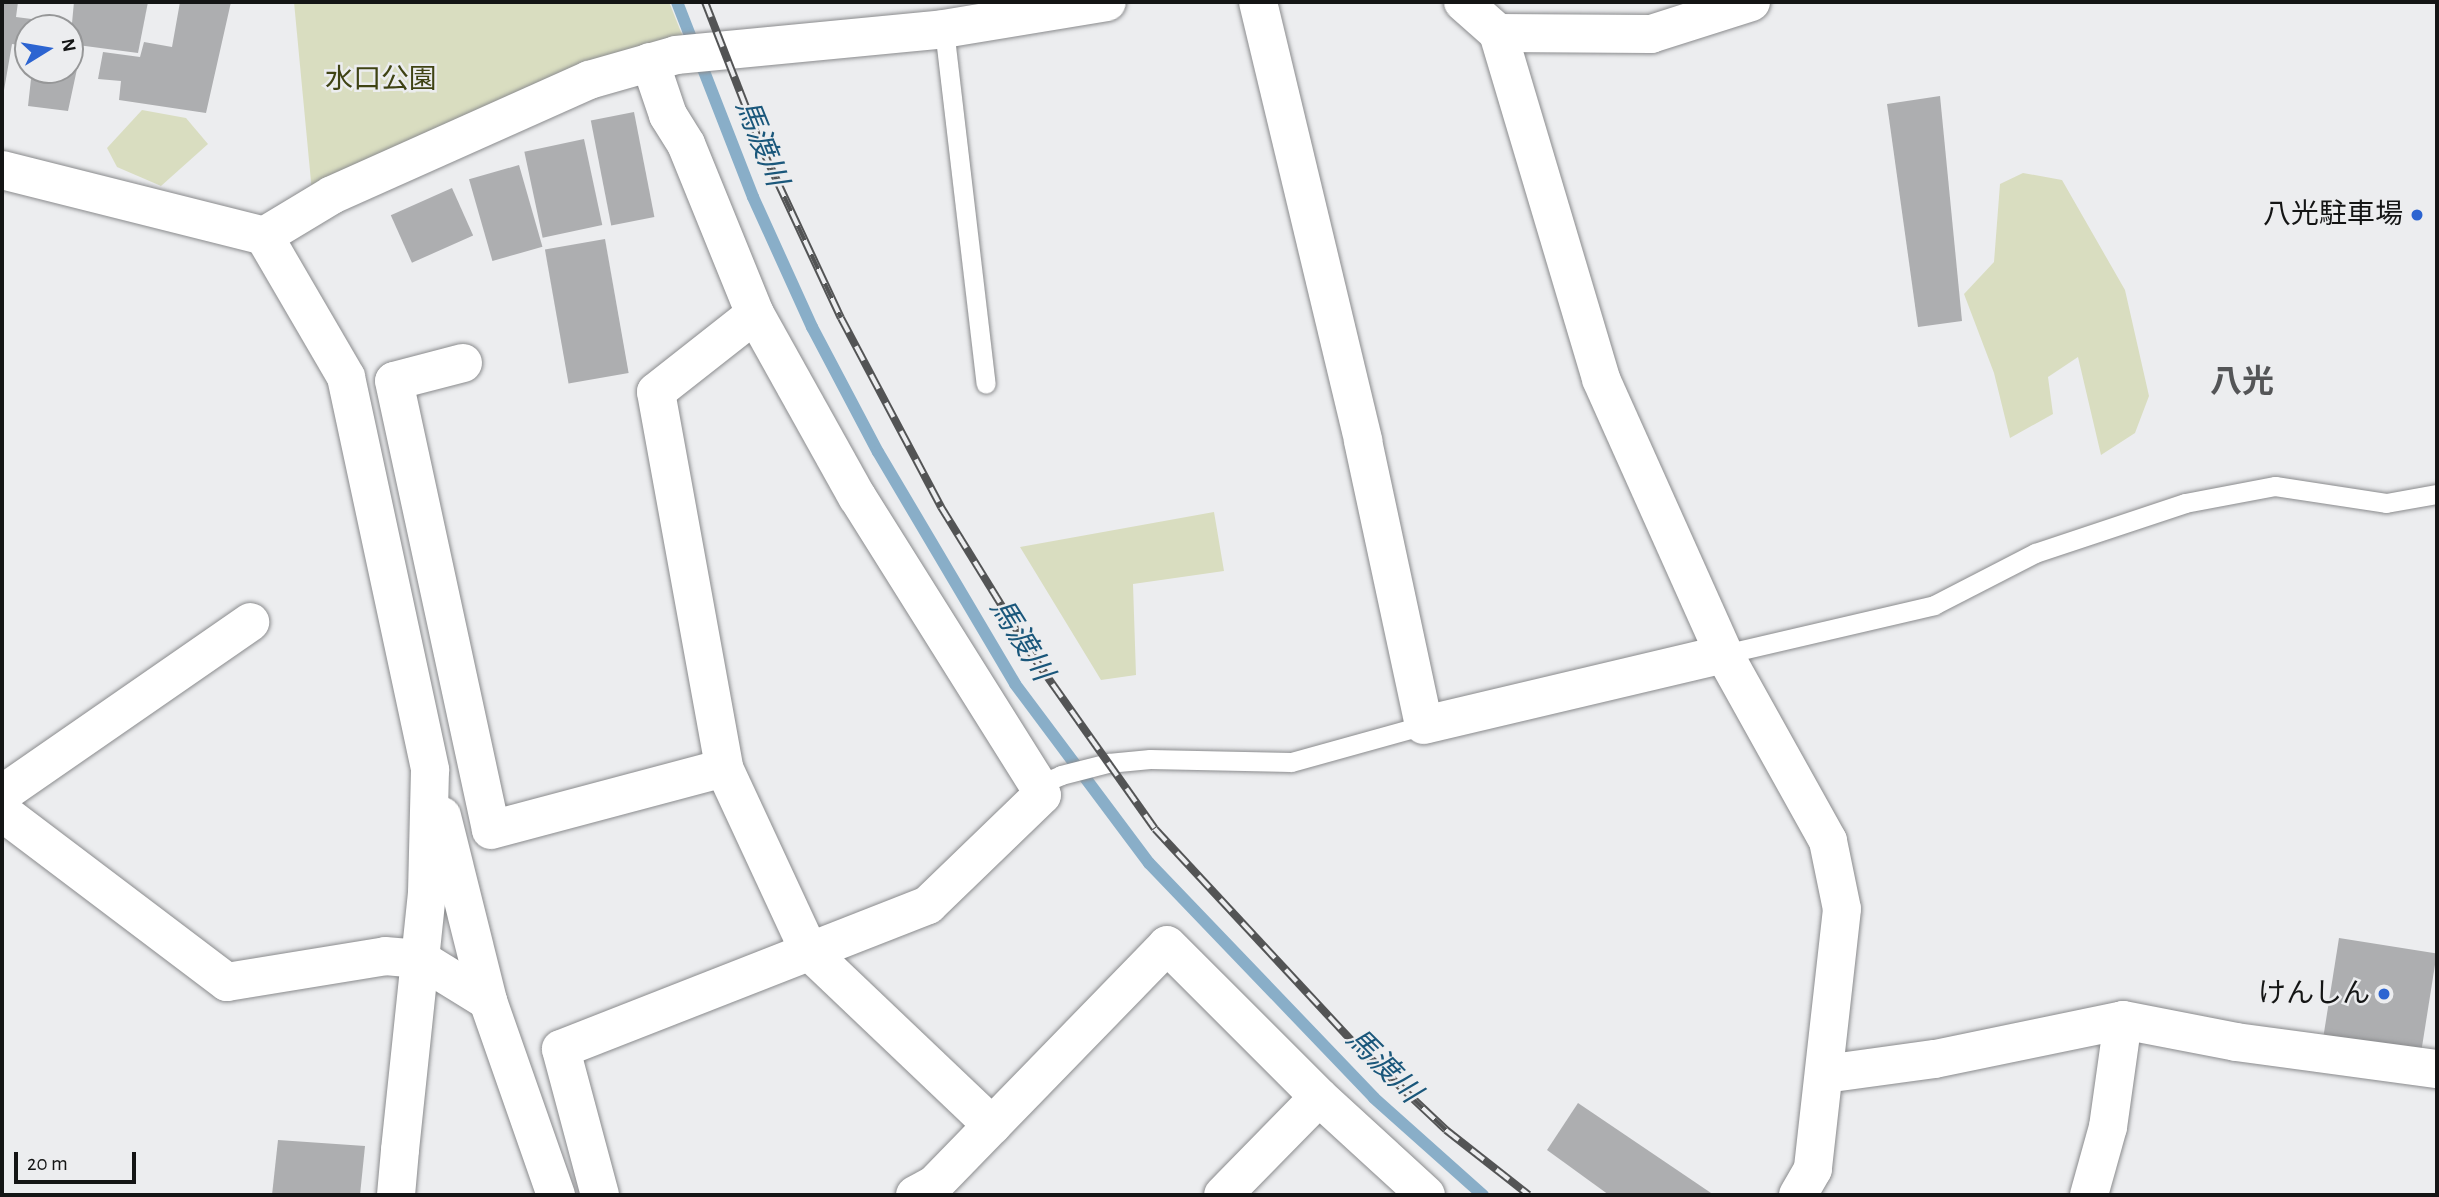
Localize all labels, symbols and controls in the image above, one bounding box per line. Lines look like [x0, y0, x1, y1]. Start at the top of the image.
north arrow [14, 14, 84, 84]
text: N [58, 37, 79, 54]
park label: 水口公園 [325, 63, 437, 97]
water label: 馬渡川 [727, 95, 795, 191]
place label: 八光駐車場 [2263, 198, 2403, 232]
marker: 八光駐車場 [2409, 207, 2425, 223]
district label: 八光 [2210, 363, 2274, 401]
water label: 馬渡川 [982, 592, 1060, 688]
place label: けんしん [2258, 977, 2370, 1011]
marker: けんしん [2376, 986, 2392, 1002]
water label: 馬渡川 [1338, 1021, 1428, 1111]
scale bar [18, 1138, 140, 1182]
text: 20 m [27, 1153, 68, 1174]

